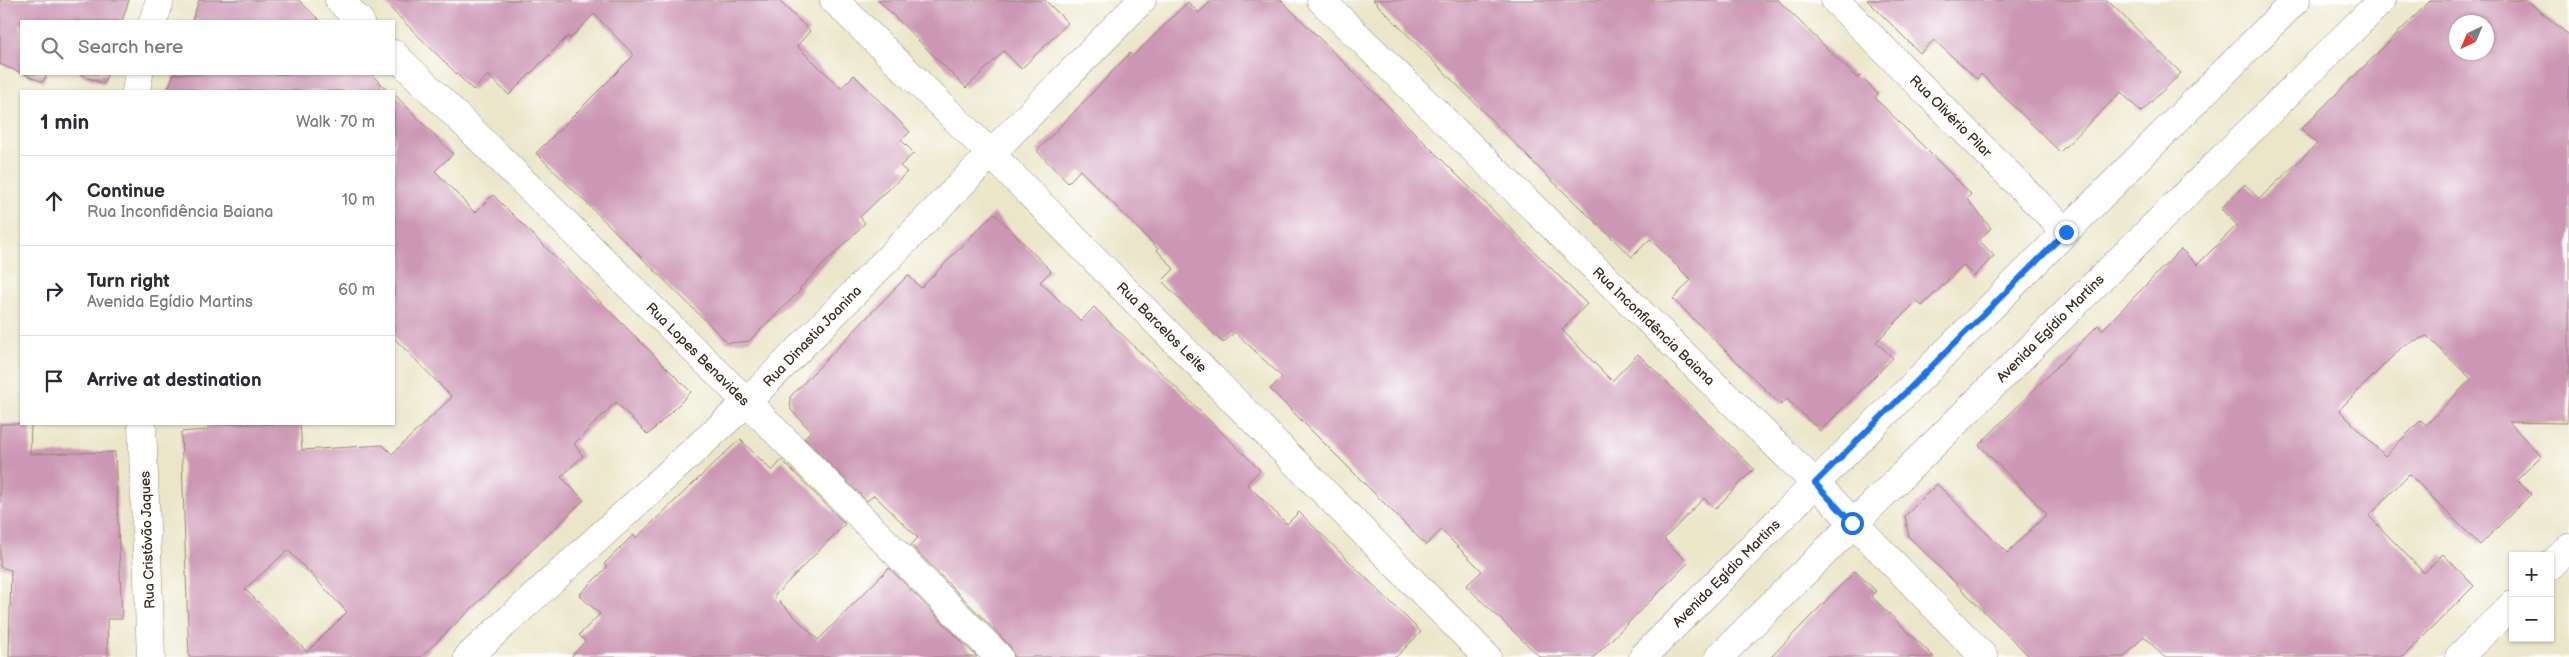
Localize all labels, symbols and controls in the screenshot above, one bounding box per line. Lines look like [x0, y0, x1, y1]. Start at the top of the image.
north arrow [2449, 15, 2494, 60]
search box [20, 20, 395, 75]
icon: search [38, 34, 66, 62]
text: Search here [78, 36, 183, 59]
street label: Rua Olivério Pilar [1906, 72, 1996, 162]
text: 1 min [40, 110, 89, 135]
text: Walk · 70 m [296, 113, 375, 132]
text: Continue [87, 180, 165, 203]
icon: ahead [40, 187, 68, 215]
text: 10 m [342, 191, 375, 210]
text: Rua Inconfidência Baiana [87, 203, 273, 222]
route end [2055, 221, 2078, 244]
street label: Rua Inconfidência Baiana [1589, 264, 1718, 389]
text: Turn right [87, 270, 170, 293]
street label: Avenida Egídio Martins [1993, 271, 2108, 386]
icon: right [40, 277, 68, 305]
street label: Rua Barcelos Leite [1113, 279, 1210, 376]
text: 60 m [338, 281, 375, 300]
street label: Rua Dinastia Joanina [760, 282, 865, 390]
text: Avenida Egídio Martins [87, 293, 253, 312]
street label: Rua Lopes Benavides [642, 299, 753, 410]
icon: arrive [40, 367, 68, 395]
text: Arrive at destination [87, 369, 262, 392]
street label: Rua Cristóvão Jaques [137, 471, 158, 609]
route start [1841, 512, 1864, 535]
street label: Avenida Egídio Martins [1669, 516, 1784, 631]
map controls [2509, 552, 2554, 642]
button: + [2509, 552, 2554, 597]
button: − [2509, 597, 2554, 642]

